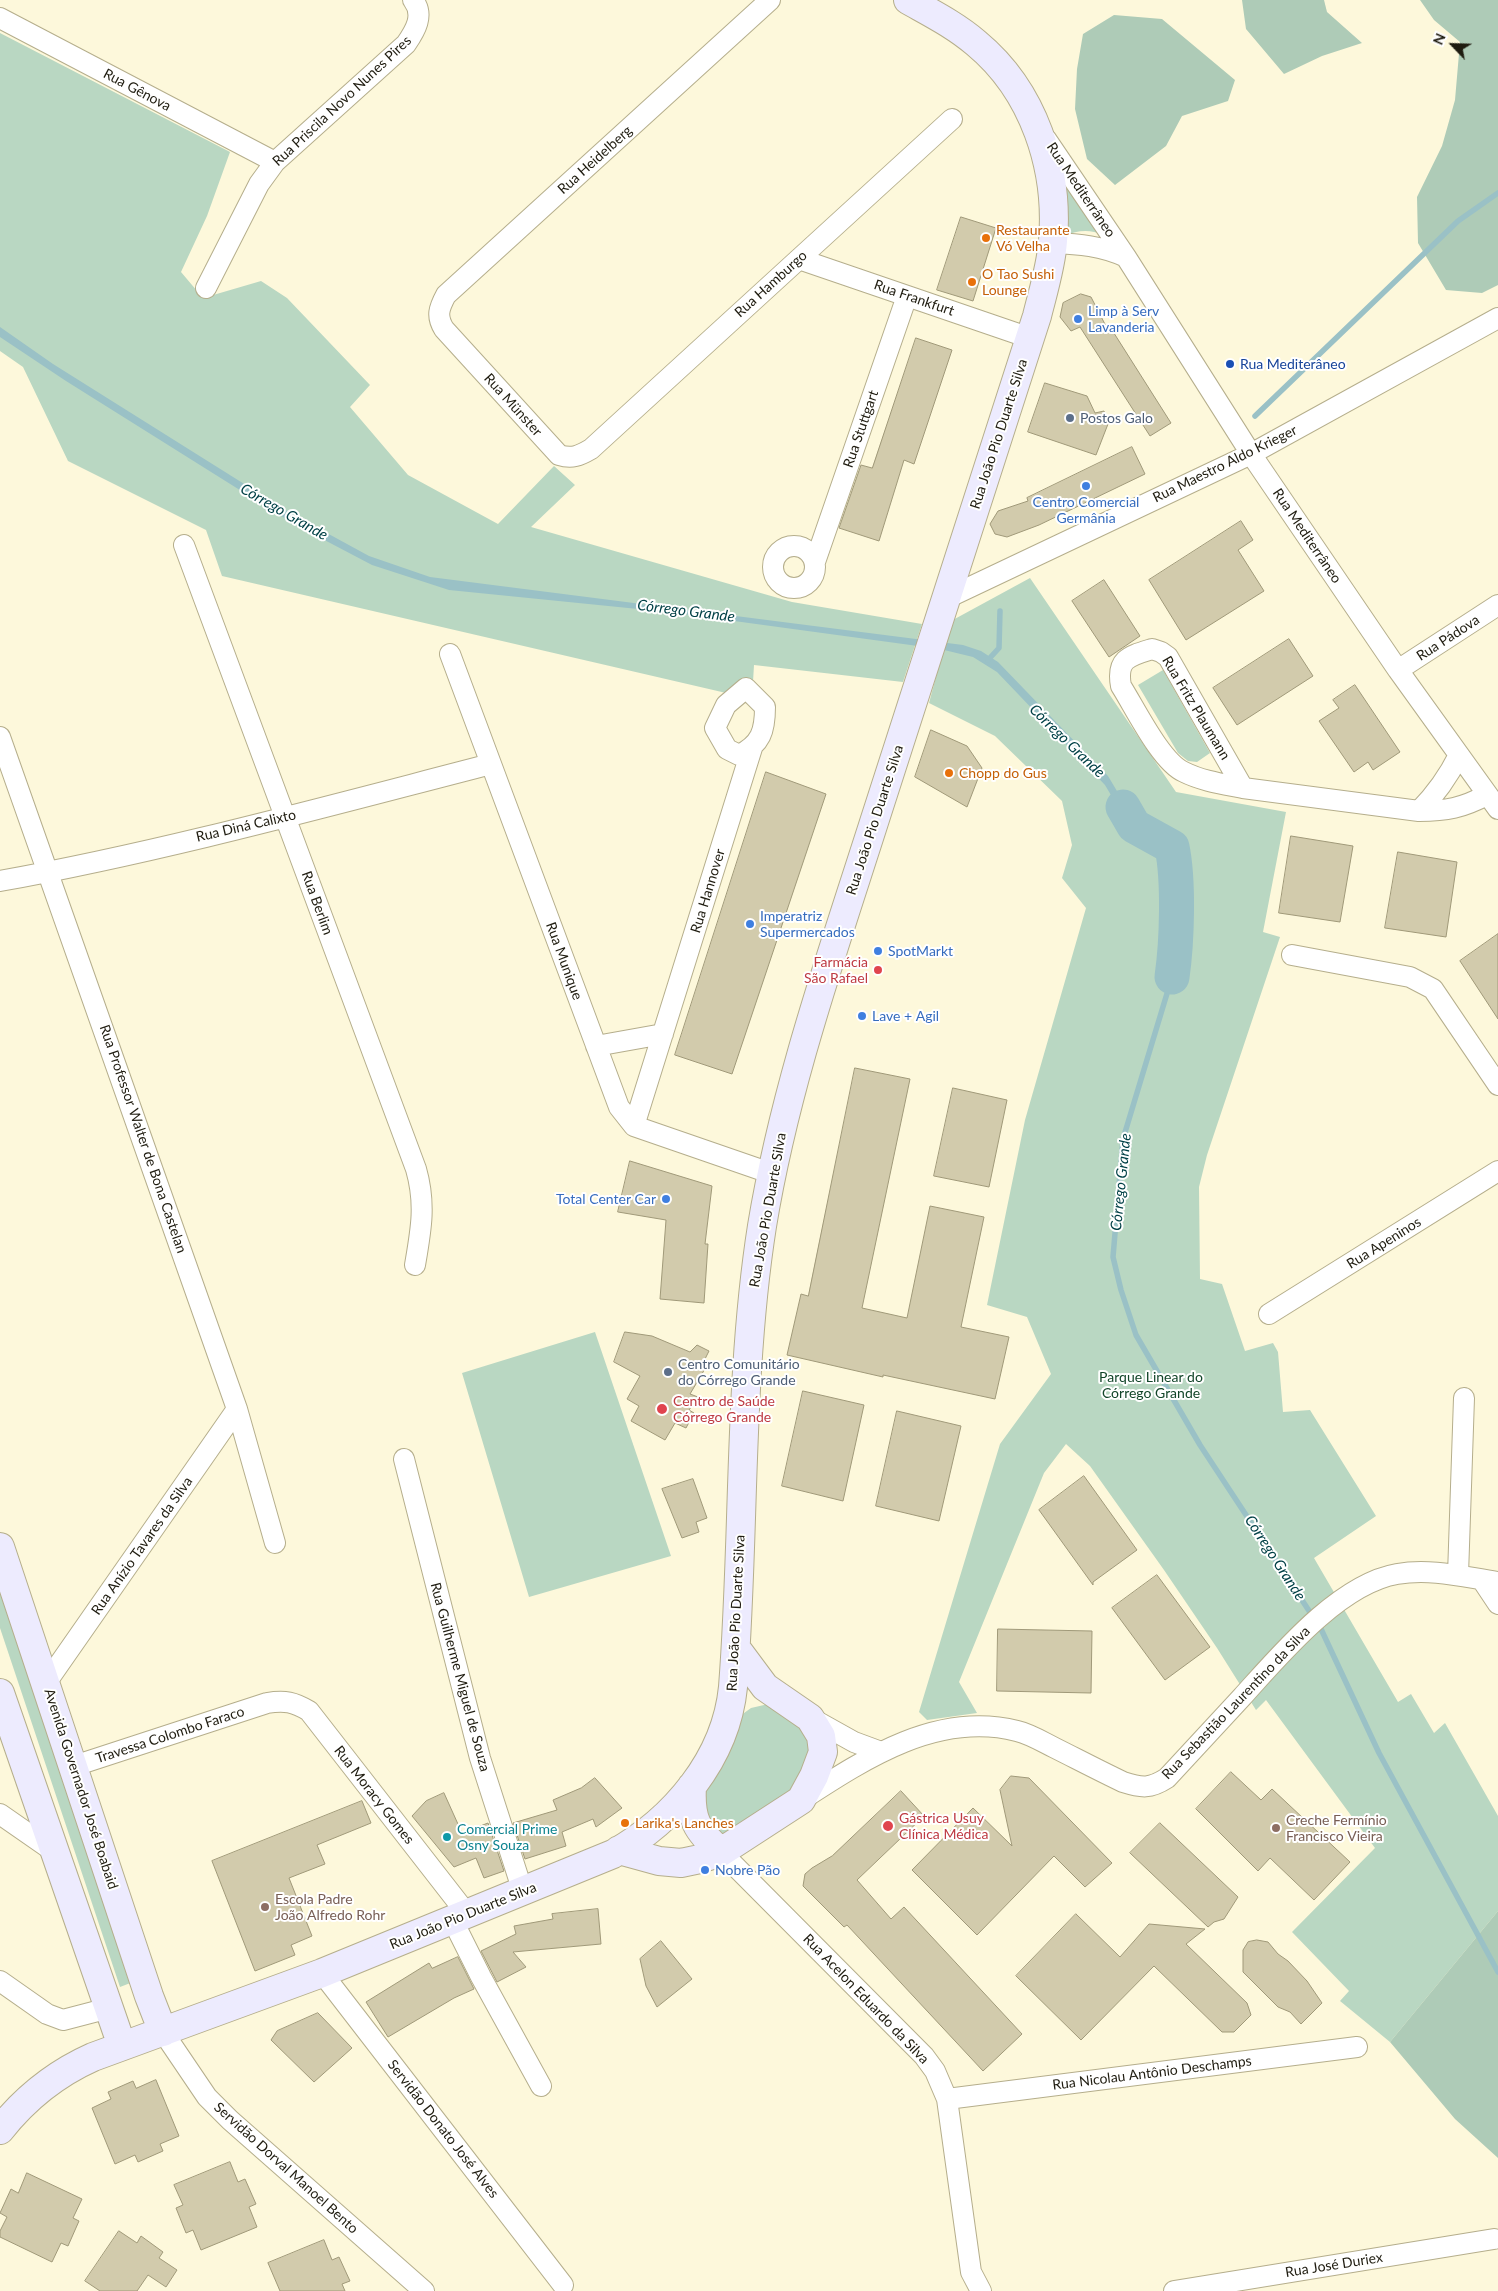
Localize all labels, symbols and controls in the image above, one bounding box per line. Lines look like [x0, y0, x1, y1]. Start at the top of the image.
north arrow [1428, 20, 1478, 70]
text: N [1429, 30, 1449, 47]
street label: Rua Priscila Novo Nunes Pires [269, 32, 415, 170]
street label: Rua Gênova [100, 65, 174, 115]
street label: Rua Heidelberg [554, 122, 636, 198]
street label: Rua Mediterrâneo [1043, 139, 1119, 241]
place label: Restaurante Vó Velha [996, 222, 1070, 254]
marker: Restaurante Vó Velha [980, 232, 992, 244]
street label: Rua Hamburgo [731, 247, 811, 321]
place label: O Tao Sushi Lounge [982, 266, 1054, 298]
street label: Rua Frankfurt [872, 276, 956, 320]
marker: O Tao Sushi Lounge [966, 276, 978, 288]
place label: Limp à Serv Lavanderia [1088, 303, 1159, 336]
marker: Limp à Serv Lavanderia [1072, 313, 1084, 325]
place label: Rua Mediterâneo [1240, 356, 1346, 372]
street label: Rua João Pio Duarte Silva [967, 357, 1031, 511]
marker: Rua Mediterâneo [1224, 358, 1236, 370]
street label: Rua Münster [480, 370, 546, 440]
street label: Rua Stuttgart [840, 388, 882, 470]
place label: Postos Galo [1080, 410, 1153, 426]
marker: Postos Galo [1064, 412, 1076, 424]
street label: Rua Maestro Aldo Krieger [1150, 422, 1300, 506]
water label: Córrego Grande [237, 480, 331, 544]
marker: Centro Comercial Germânia [1080, 480, 1092, 492]
street label: Rua Mediterrâneo [1269, 485, 1345, 587]
place label: Centro Comercial Germânia [1033, 494, 1139, 526]
water label: Córrego Grande [636, 596, 736, 626]
street label: Rua Pádova [1413, 611, 1483, 665]
street label: Rua Fritz Plaumann [1158, 653, 1234, 763]
water label: Córrego Grande [1026, 700, 1108, 782]
street label: Rua João Pio Duarte Silva [843, 743, 907, 897]
place label: Chopp do Gus [959, 765, 1047, 781]
marker: Chopp do Gus [943, 767, 955, 779]
street label: Rua Diná Calixto [194, 806, 298, 846]
street label: Rua Hannover [687, 847, 729, 935]
street label: Rua Berlim [298, 869, 336, 937]
place label: Imperatriz Supermercados [760, 908, 855, 940]
marker: Imperatriz Supermercados [744, 918, 756, 930]
street label: Rua Munique [542, 920, 586, 1002]
place label: SpotMarkt [888, 943, 953, 959]
marker: SpotMarkt [872, 945, 884, 957]
place label: Farmácia São Rafael [804, 954, 868, 986]
marker: Farmácia São Rafael [872, 964, 884, 976]
place label: Lave + Agil [872, 1008, 939, 1024]
marker: Lave + Agil [856, 1010, 868, 1022]
street label: Rua Professor Walter de Bona Castelan [96, 1023, 190, 1255]
street label: Rua João Pio Duarte Silva [746, 1131, 790, 1289]
water label: Córrego Grande [1107, 1132, 1135, 1232]
place label: Total Center Car [556, 1191, 656, 1207]
marker: Total Center Car [660, 1193, 672, 1205]
street label: Rua Apeninos [1344, 1213, 1424, 1273]
place label: Centro Comunitário do Córrego Grande [678, 1356, 800, 1388]
marker: Centro Comunitário do Córrego Grande [662, 1366, 674, 1378]
park label: Parque Linear do Córrego Grande [1099, 1369, 1203, 1401]
place label: Centro de Saúde Córrego Grande [673, 1393, 775, 1425]
marker: Centro de Saúde Córrego Grande [655, 1402, 669, 1416]
street label: Rua Anízio Tavares da Silva [88, 1474, 196, 1618]
water label: Córrego Grande [1241, 1512, 1309, 1604]
street label: Rua João Pio Duarte Silva [724, 1534, 748, 1692]
street label: Rua Guilherme Miguel de Souza [427, 1581, 493, 1773]
street label: Rua Sebastião Laurentino da Silva [1158, 1623, 1314, 1783]
street label: Avenida Governador José Boabaid [41, 1687, 121, 1891]
street label: Travessa Colombo Faraco [94, 1703, 246, 1767]
street label: Rua Moracy Gomes [330, 1743, 418, 1847]
place label: Gástrica Usuy Clínica Médica [899, 1810, 988, 1842]
place label: Creche Fermínio Francisco Vieira [1286, 1812, 1387, 1844]
place label: Larika's Lanches [635, 1815, 734, 1831]
marker: Larika's Lanches [619, 1817, 631, 1829]
marker: Gástrica Usuy Clínica Médica [881, 1819, 895, 1833]
place label: Comercial Prime Osny Souza [457, 1821, 557, 1854]
marker: Creche Fermínio Francisco Vieira [1270, 1822, 1282, 1834]
marker: Comercial Prime Osny Souza [441, 1831, 453, 1843]
place label: Nobre Pão [715, 1862, 780, 1878]
marker: Nobre Pão [699, 1864, 711, 1876]
street label: Rua João Pio Duarte Silva [387, 1879, 539, 1953]
place label: Escola Padre João Alfredo Rohr [275, 1891, 385, 1924]
marker: Escola Padre João Alfredo Rohr [259, 1901, 271, 1913]
street label: Rua Acelon Eduardo da Silva [800, 1931, 932, 2067]
street label: Rua Nicolau Antônio Deschamps [1051, 2052, 1253, 2094]
street label: Servidão Donato José Alves [384, 2057, 502, 2201]
street label: Servidão Dorval Manoel Bento [210, 2099, 362, 2237]
street label: Rua José Duriex [1284, 2249, 1384, 2281]

